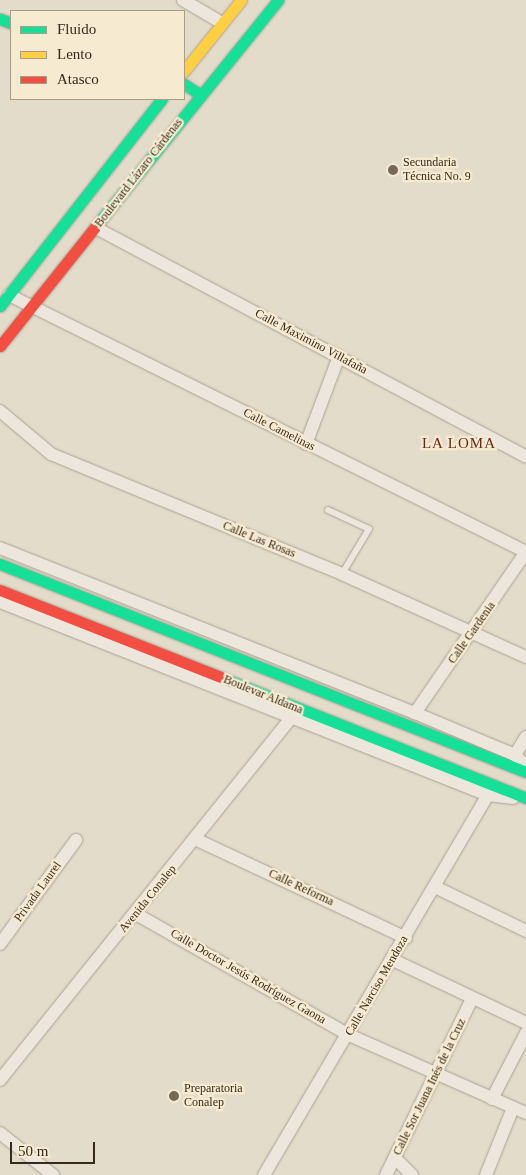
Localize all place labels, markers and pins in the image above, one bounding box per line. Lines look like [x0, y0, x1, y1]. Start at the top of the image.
place label: Secundaria Técnica No. 9 [403, 156, 471, 184]
marker: Secundaria Técnica No. 9 [387, 164, 399, 176]
place label: Preparatoria Conalep [184, 1082, 243, 1110]
marker: Preparatoria Conalep [168, 1090, 180, 1102]

